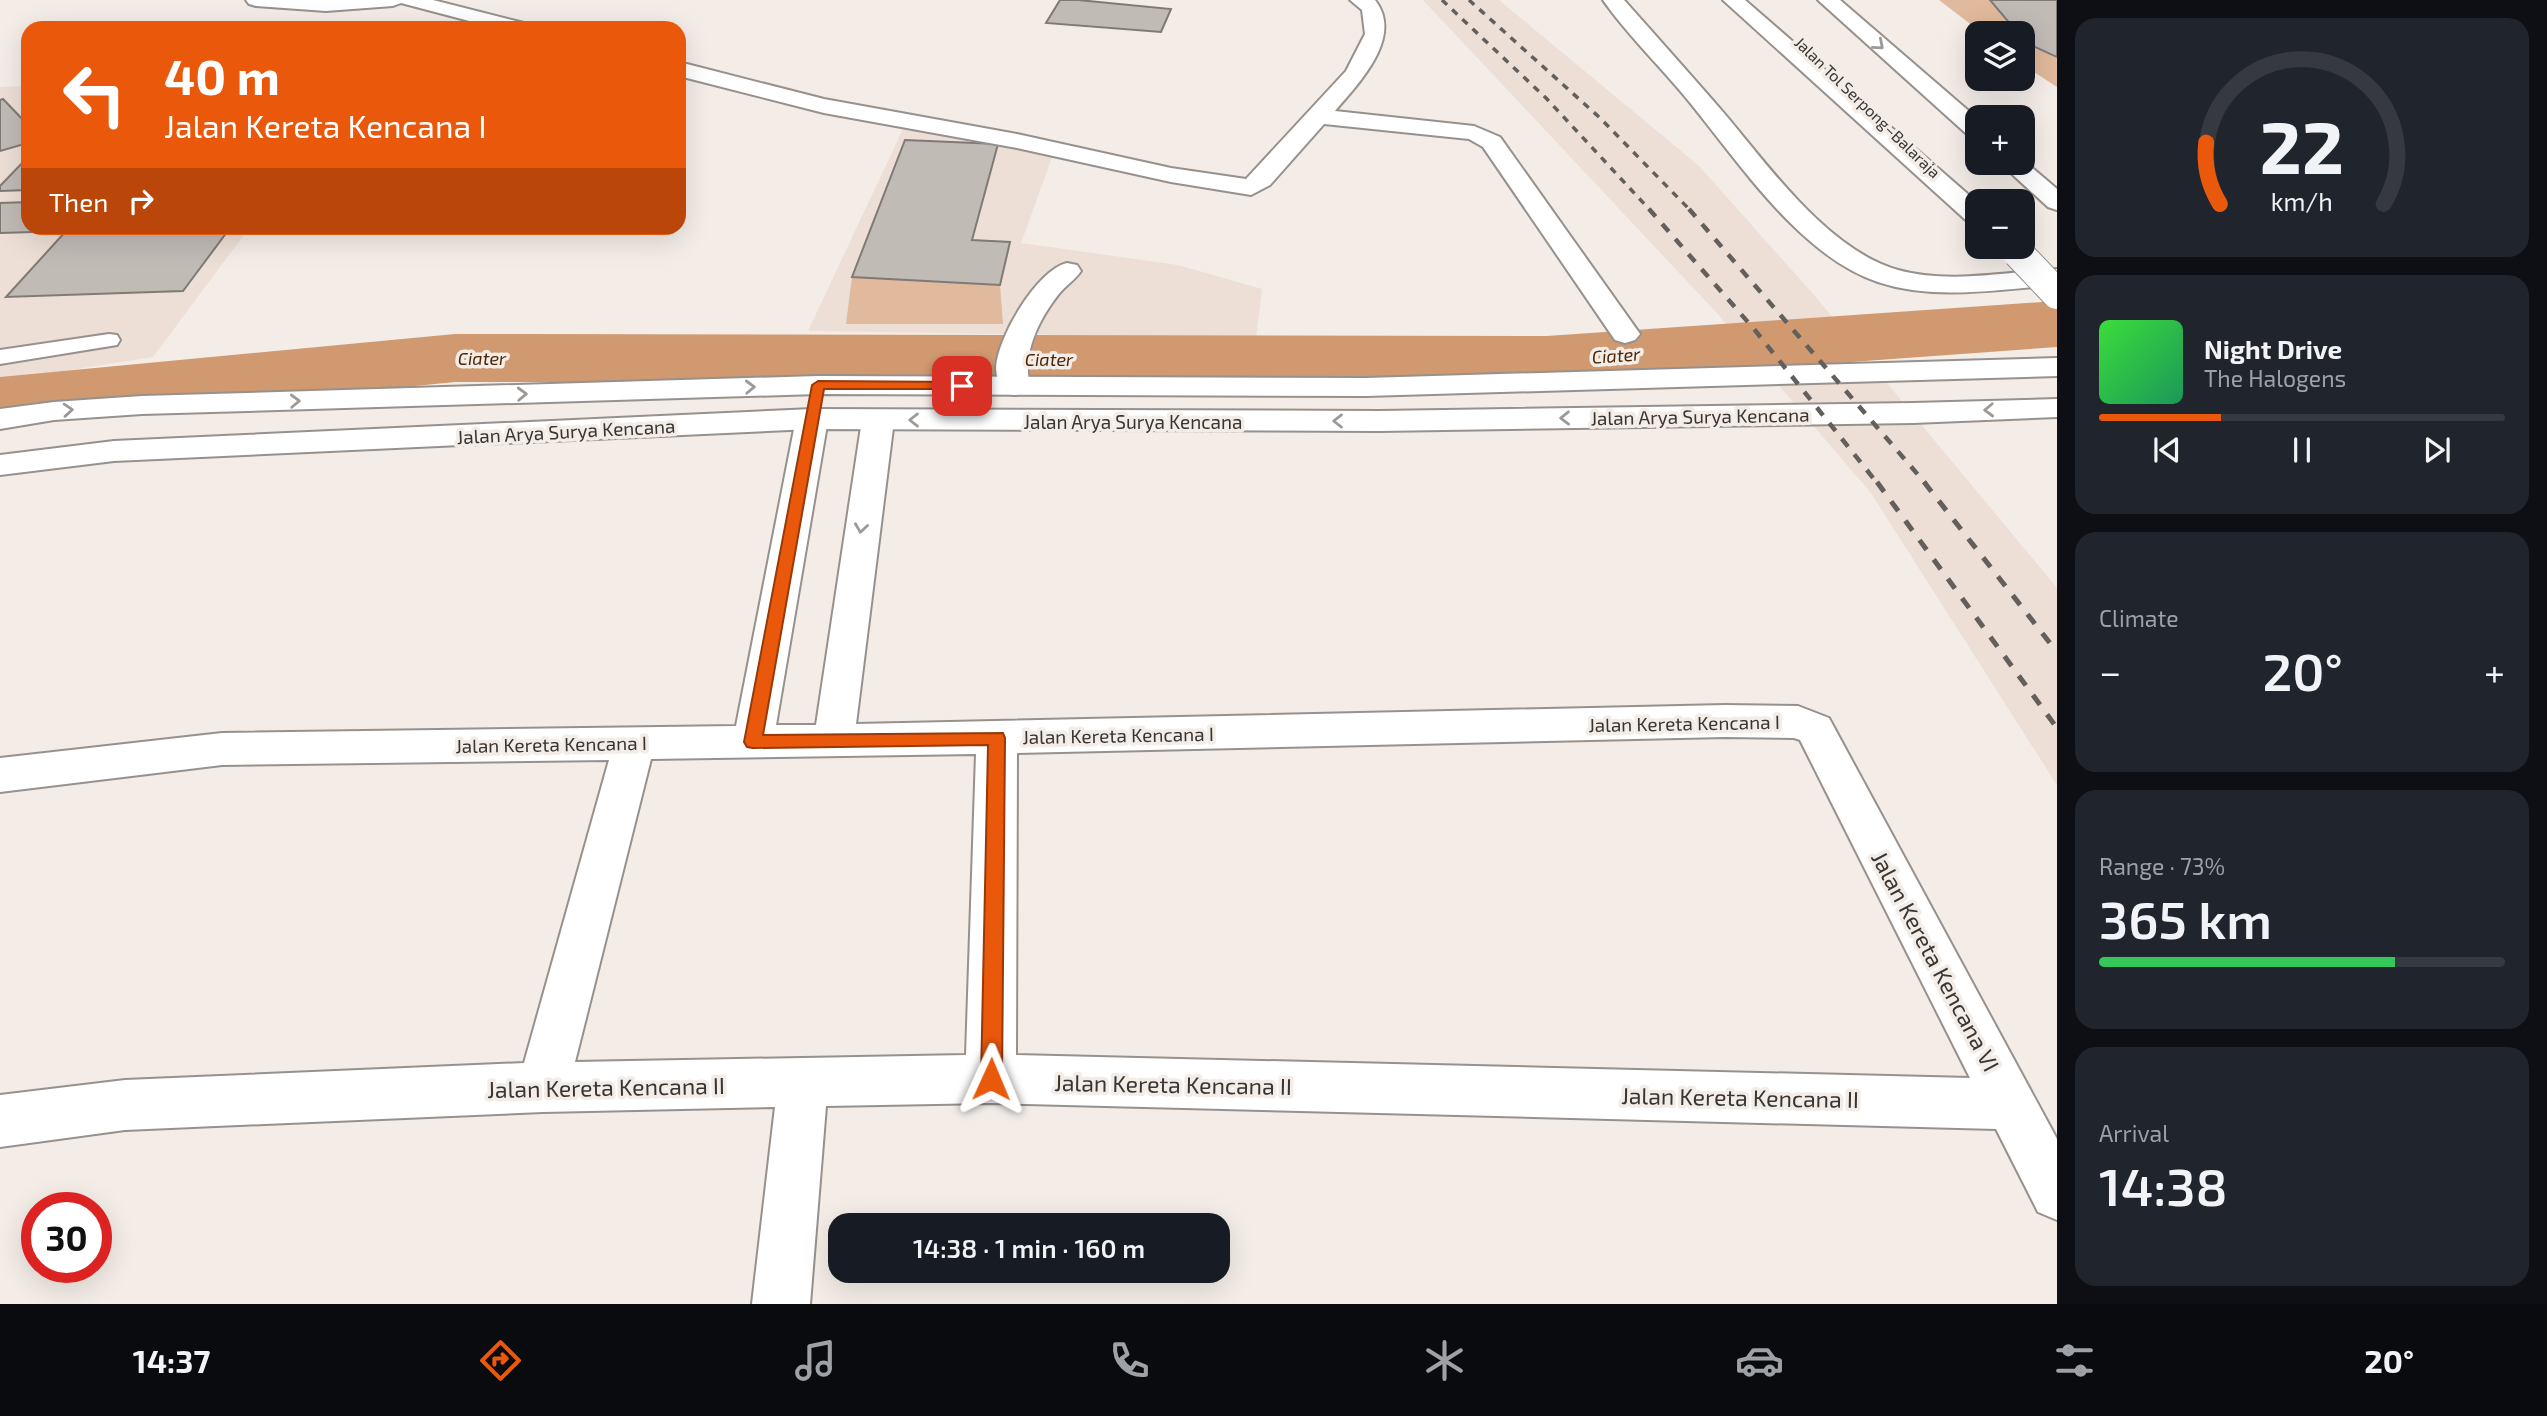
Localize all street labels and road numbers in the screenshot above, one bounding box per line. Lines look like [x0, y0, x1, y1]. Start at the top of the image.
street label: Jalan Tol Serpong–Balaraja [1791, 32, 1945, 182]
street label: Jalan Arya Surya Kencana [1590, 403, 1810, 429]
street label: Jalan Arya Surya Kencana [1024, 410, 1243, 433]
street label: Jalan Arya Surya Kencana [456, 414, 676, 448]
street label: Jalan Kereta Kencana I [1588, 710, 1780, 736]
street label: Jalan Kereta Kencana I [1022, 722, 1214, 748]
street label: Jalan Kereta Kencana I [455, 731, 647, 757]
street label: Jalan Kereta Kencana VI [1866, 846, 2006, 1076]
street label: Jalan Kereta Kencana II [1054, 1068, 1292, 1100]
street label: Jalan Kereta Kencana II [487, 1071, 725, 1103]
street label: Jalan Kereta Kencana II [1621, 1081, 1859, 1113]

